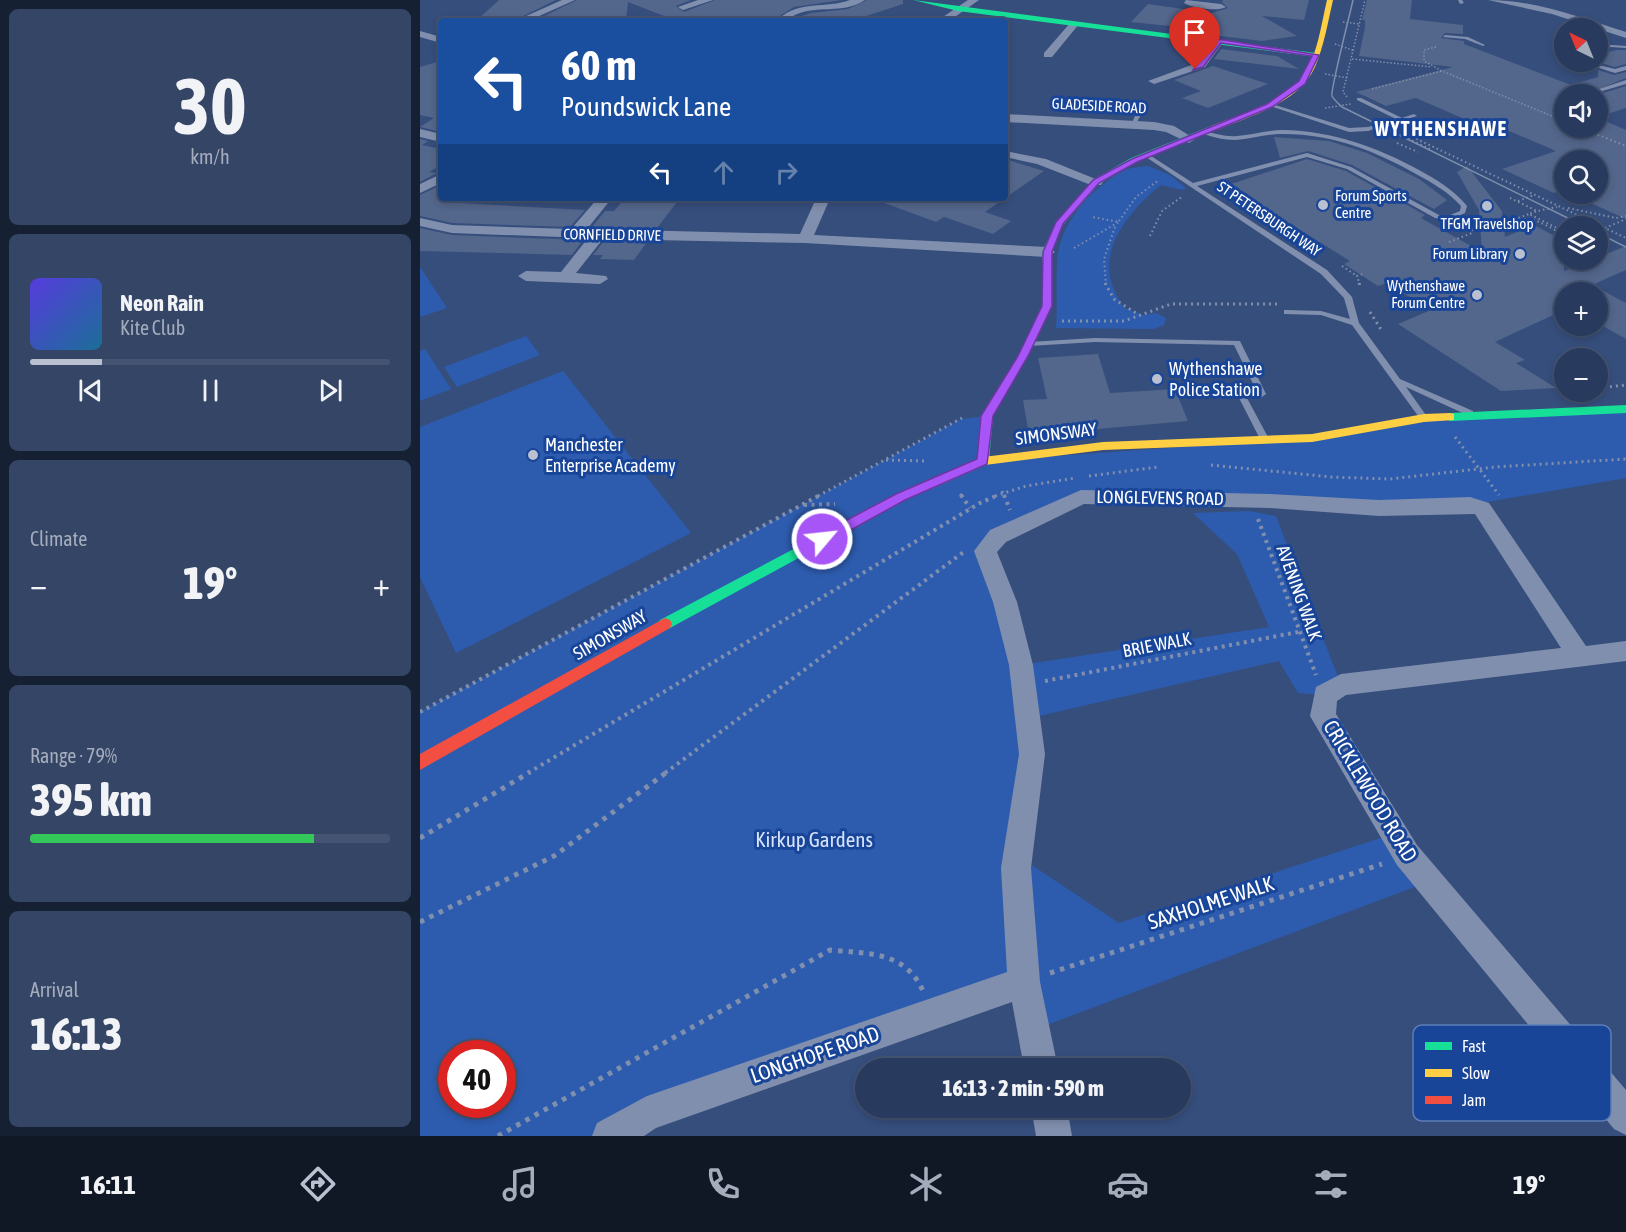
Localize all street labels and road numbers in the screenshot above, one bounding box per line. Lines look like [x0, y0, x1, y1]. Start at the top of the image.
street label: GLADESIDE ROAD [1051, 95, 1147, 116]
street label: ST PETERSBURGH WAY [1214, 178, 1325, 260]
street label: CORNFIELD DRIVE [563, 225, 662, 244]
street label: SIMONSWAY [1014, 418, 1098, 449]
street label: LONGLEVENS ROAD [1096, 486, 1224, 509]
street label: AVENING WALK [1272, 542, 1327, 644]
street label: SIMONSWAY [569, 605, 650, 664]
street label: BRIE WALK [1121, 628, 1193, 661]
street label: CRICKLEWOOD ROAD [1319, 715, 1423, 866]
street label: SAXHOLME WALK [1145, 870, 1277, 934]
street label: LONGHOPE ROAD [747, 1021, 882, 1087]

